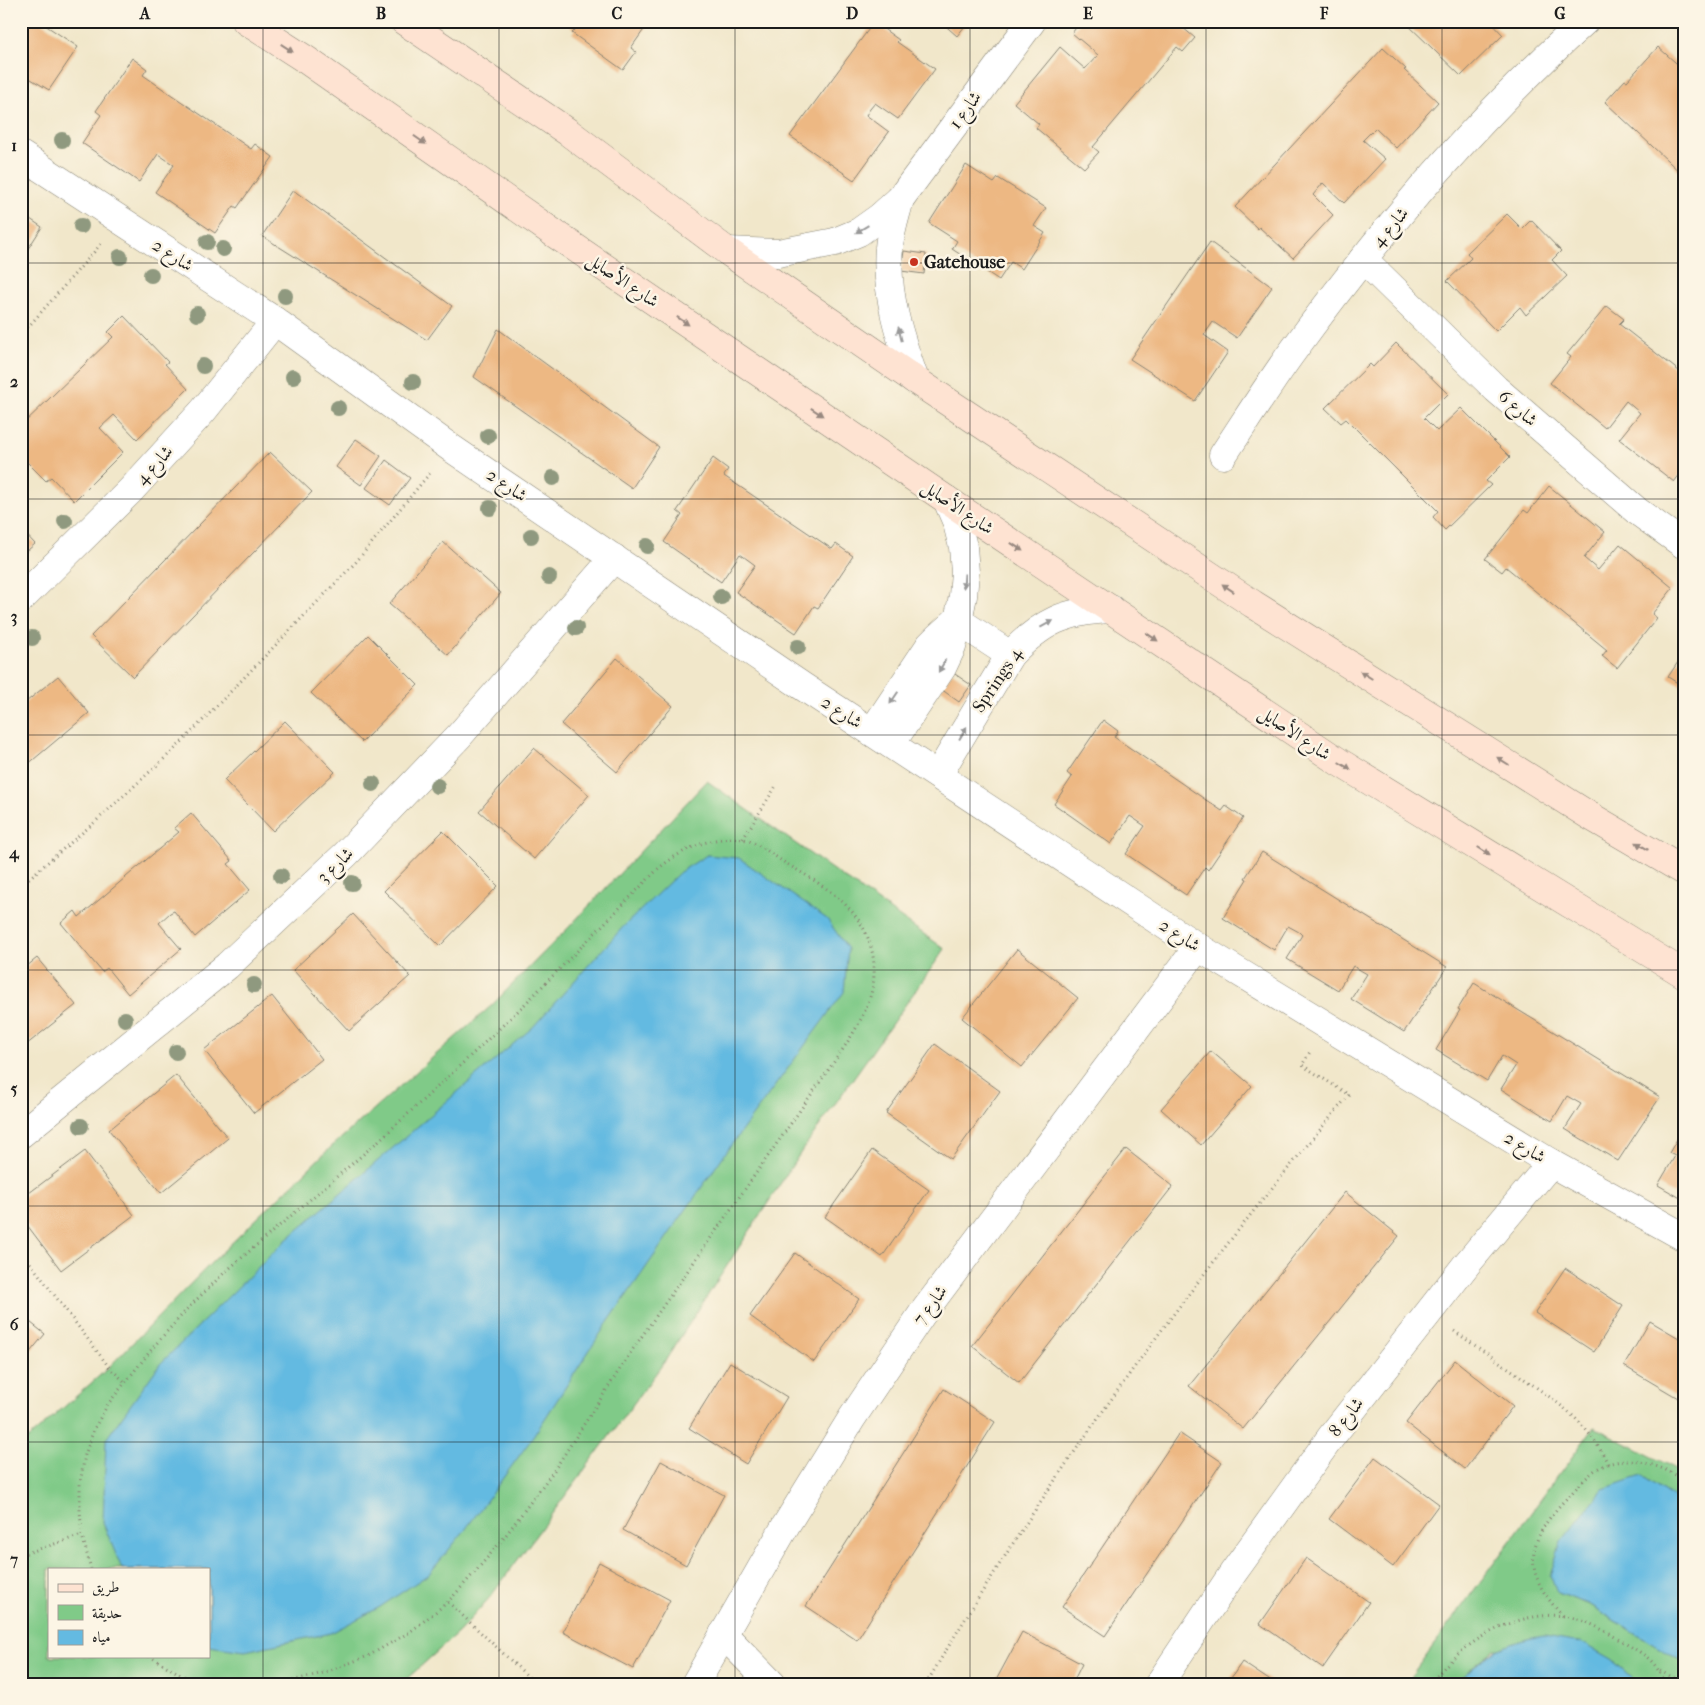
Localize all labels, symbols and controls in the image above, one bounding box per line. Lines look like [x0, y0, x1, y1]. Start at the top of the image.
text: A [139, 4, 151, 23]
text: B [376, 4, 386, 23]
text: C [612, 4, 623, 23]
text: D [846, 4, 858, 23]
text: E [1083, 4, 1093, 23]
text: F [1319, 4, 1329, 23]
text: G [1554, 4, 1566, 23]
one-way arrow [280, 43, 293, 52]
street label: شارع 1 [945, 87, 989, 136]
one-way arrow [413, 135, 427, 145]
text: 1 [11, 136, 17, 155]
street label: شارع 4 [1368, 203, 1416, 254]
one-way arrow [855, 225, 868, 234]
street label: شارع 2 [146, 235, 197, 280]
street label: شارع الأصايل [581, 246, 664, 315]
place label: Gatehouse [924, 252, 1005, 273]
marker: Gatehouse [908, 256, 920, 268]
one-way arrow [676, 316, 689, 326]
one-way arrow [895, 327, 903, 342]
text: 2 [10, 372, 18, 391]
street label: شارع 6 [1491, 386, 1541, 434]
one-way arrow [810, 407, 824, 417]
street label: شارع 4 [131, 441, 180, 492]
street label: شارع 2 [480, 464, 531, 510]
street label: شارع الأصايل [916, 473, 999, 542]
one-way arrow [1010, 542, 1024, 551]
one-way arrow [960, 573, 968, 589]
one-way arrow [1222, 583, 1235, 593]
text: 3 [11, 607, 17, 627]
one-way arrow [1040, 620, 1055, 628]
one-way arrow [1145, 632, 1159, 642]
street label: Springs 4 [968, 644, 1027, 716]
one-way arrow [938, 660, 947, 673]
one-way arrow [1359, 670, 1372, 679]
street label: شارع 2 [815, 692, 866, 737]
one-way arrow [889, 692, 899, 705]
street label: شارع الأصايل [1253, 699, 1336, 768]
one-way arrow [958, 726, 967, 739]
one-way arrow [1497, 757, 1510, 766]
one-way arrow [1339, 761, 1352, 770]
one-way arrow [1635, 842, 1648, 851]
text: 4 [8, 843, 20, 863]
street label: شارع 3 [313, 843, 361, 891]
one-way arrow [1477, 846, 1490, 856]
street label: شارع 2 [1153, 915, 1204, 960]
text: 5 [11, 1079, 18, 1098]
street label: شارع 2 [1498, 1127, 1549, 1171]
street label: شارع 7 [909, 1281, 955, 1332]
text: 6 [10, 1315, 19, 1334]
street label: شارع 8 [1325, 1393, 1371, 1444]
text: 7 [9, 1550, 18, 1569]
legend [48, 1568, 210, 1658]
text: طريق [92, 1578, 119, 1597]
text: حديقة [92, 1604, 122, 1622]
text: مياه [92, 1628, 110, 1646]

